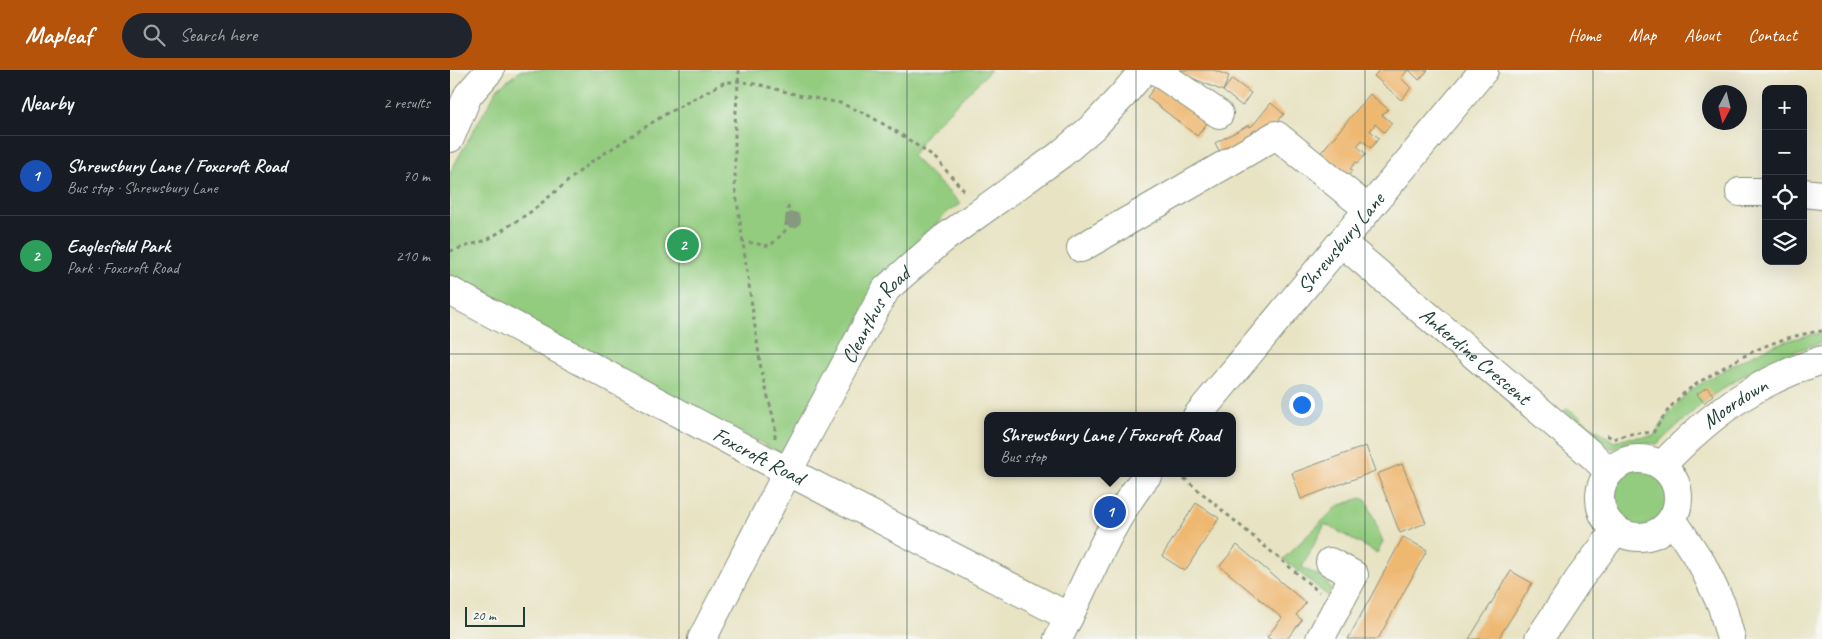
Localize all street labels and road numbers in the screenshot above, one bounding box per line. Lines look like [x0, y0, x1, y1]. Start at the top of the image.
street label: Shrewsbury Lane [1291, 185, 1391, 299]
street label: Cleanthus Road [835, 259, 917, 368]
street label: Ankerdine Crescent [1414, 302, 1538, 412]
street label: Moordown [1697, 372, 1772, 434]
street label: Foxcroft Road [709, 421, 812, 492]

